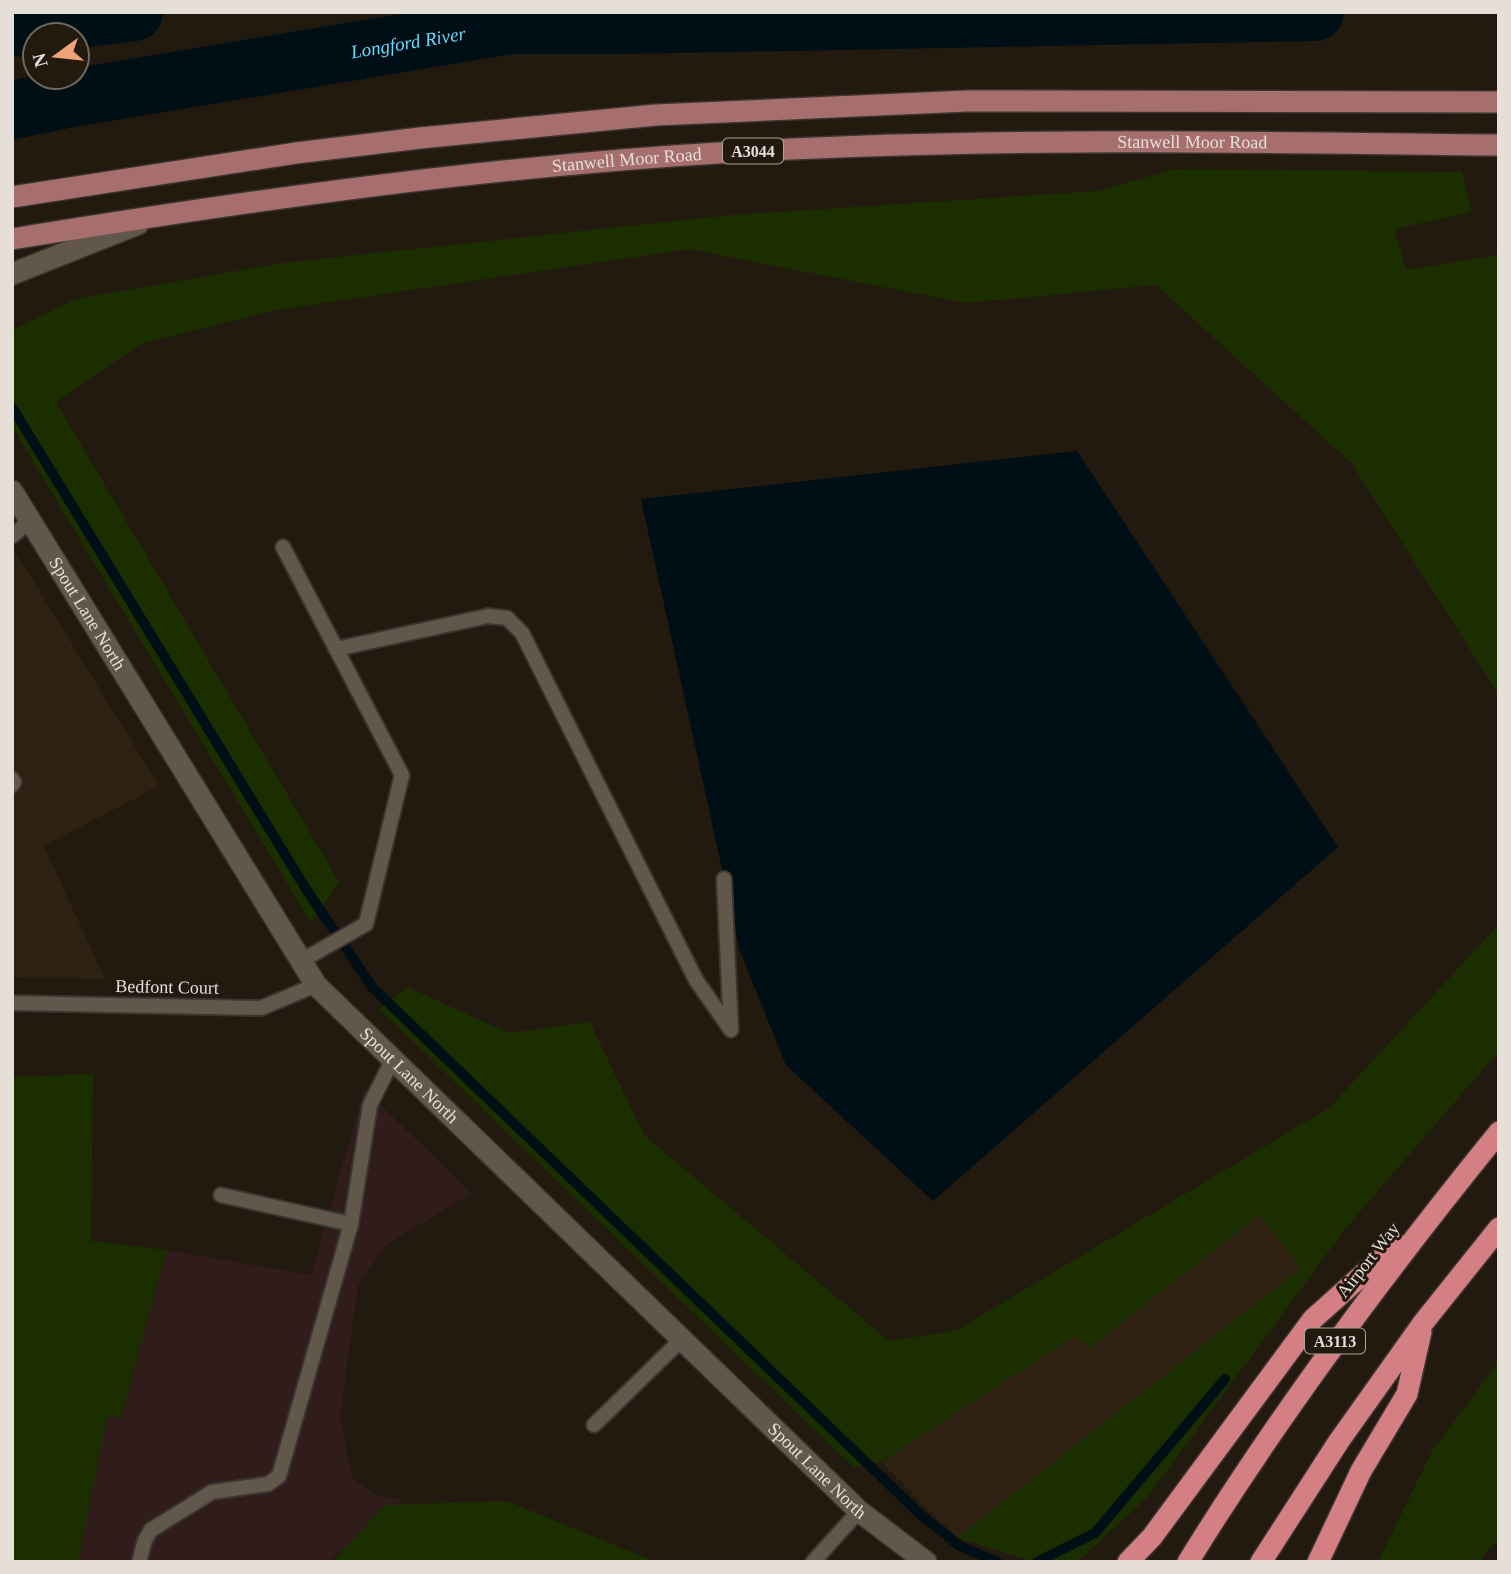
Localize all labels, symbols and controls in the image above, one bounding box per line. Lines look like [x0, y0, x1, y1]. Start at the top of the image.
north arrow [21, 21, 91, 91]
water label: Longford River [348, 22, 468, 62]
text: N [28, 51, 52, 70]
street label: Stanwell Moor Road [1117, 132, 1267, 152]
road number: A3044 [723, 139, 783, 164]
street label: Stanwell Moor Road [551, 144, 702, 176]
street label: Spout Lane North [45, 553, 130, 674]
street label: Bedfont Court [115, 976, 219, 998]
street label: Spout Lane North [356, 1023, 463, 1127]
street label: Airport Way [1333, 1218, 1403, 1302]
road number: A3113 [1305, 1329, 1365, 1354]
street label: Spout Lane North [764, 1419, 870, 1523]

